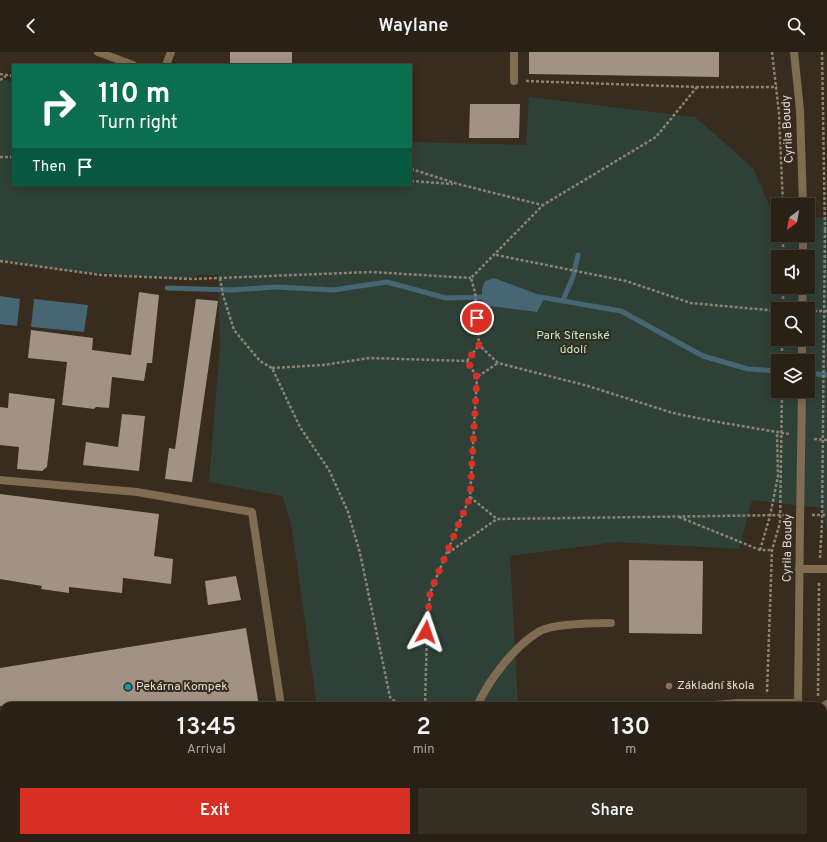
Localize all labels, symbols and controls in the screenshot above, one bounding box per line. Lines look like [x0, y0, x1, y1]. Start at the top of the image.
icon: back [20, 15, 42, 37]
text: Waylane [379, 15, 448, 38]
icon: search [785, 15, 807, 37]
text: 110 m [98, 77, 170, 113]
icon: right [32, 80, 84, 132]
street label: Cyrila Boudy [778, 94, 798, 164]
text: Turn right [98, 112, 178, 135]
icon: arrive [74, 156, 96, 178]
text: Then [32, 158, 66, 177]
north arrow [771, 198, 815, 242]
map controls [771, 198, 815, 398]
button: sound [771, 250, 815, 294]
pin [460, 301, 494, 335]
button: search [771, 302, 815, 346]
icon: arrive [466, 307, 488, 329]
park label: Park Sítenské údolí [536, 328, 610, 358]
button: layers [771, 354, 815, 398]
street label: Cyrila Boudy [779, 514, 797, 582]
position arrow [405, 611, 447, 653]
place label: Základní škola [677, 678, 754, 694]
place label: Pekárna Kompek [136, 679, 228, 695]
marker: Základní škola [664, 681, 674, 691]
marker: Pekárna Kompek [123, 682, 133, 692]
text: 13:45 [177, 713, 236, 743]
text: 2 [416, 713, 431, 743]
text: 130 [611, 713, 650, 743]
text: Arrival [187, 742, 226, 758]
text: min [413, 742, 434, 758]
text: m [625, 742, 636, 758]
button: Exit [20, 788, 410, 834]
button: Share [418, 788, 807, 834]

